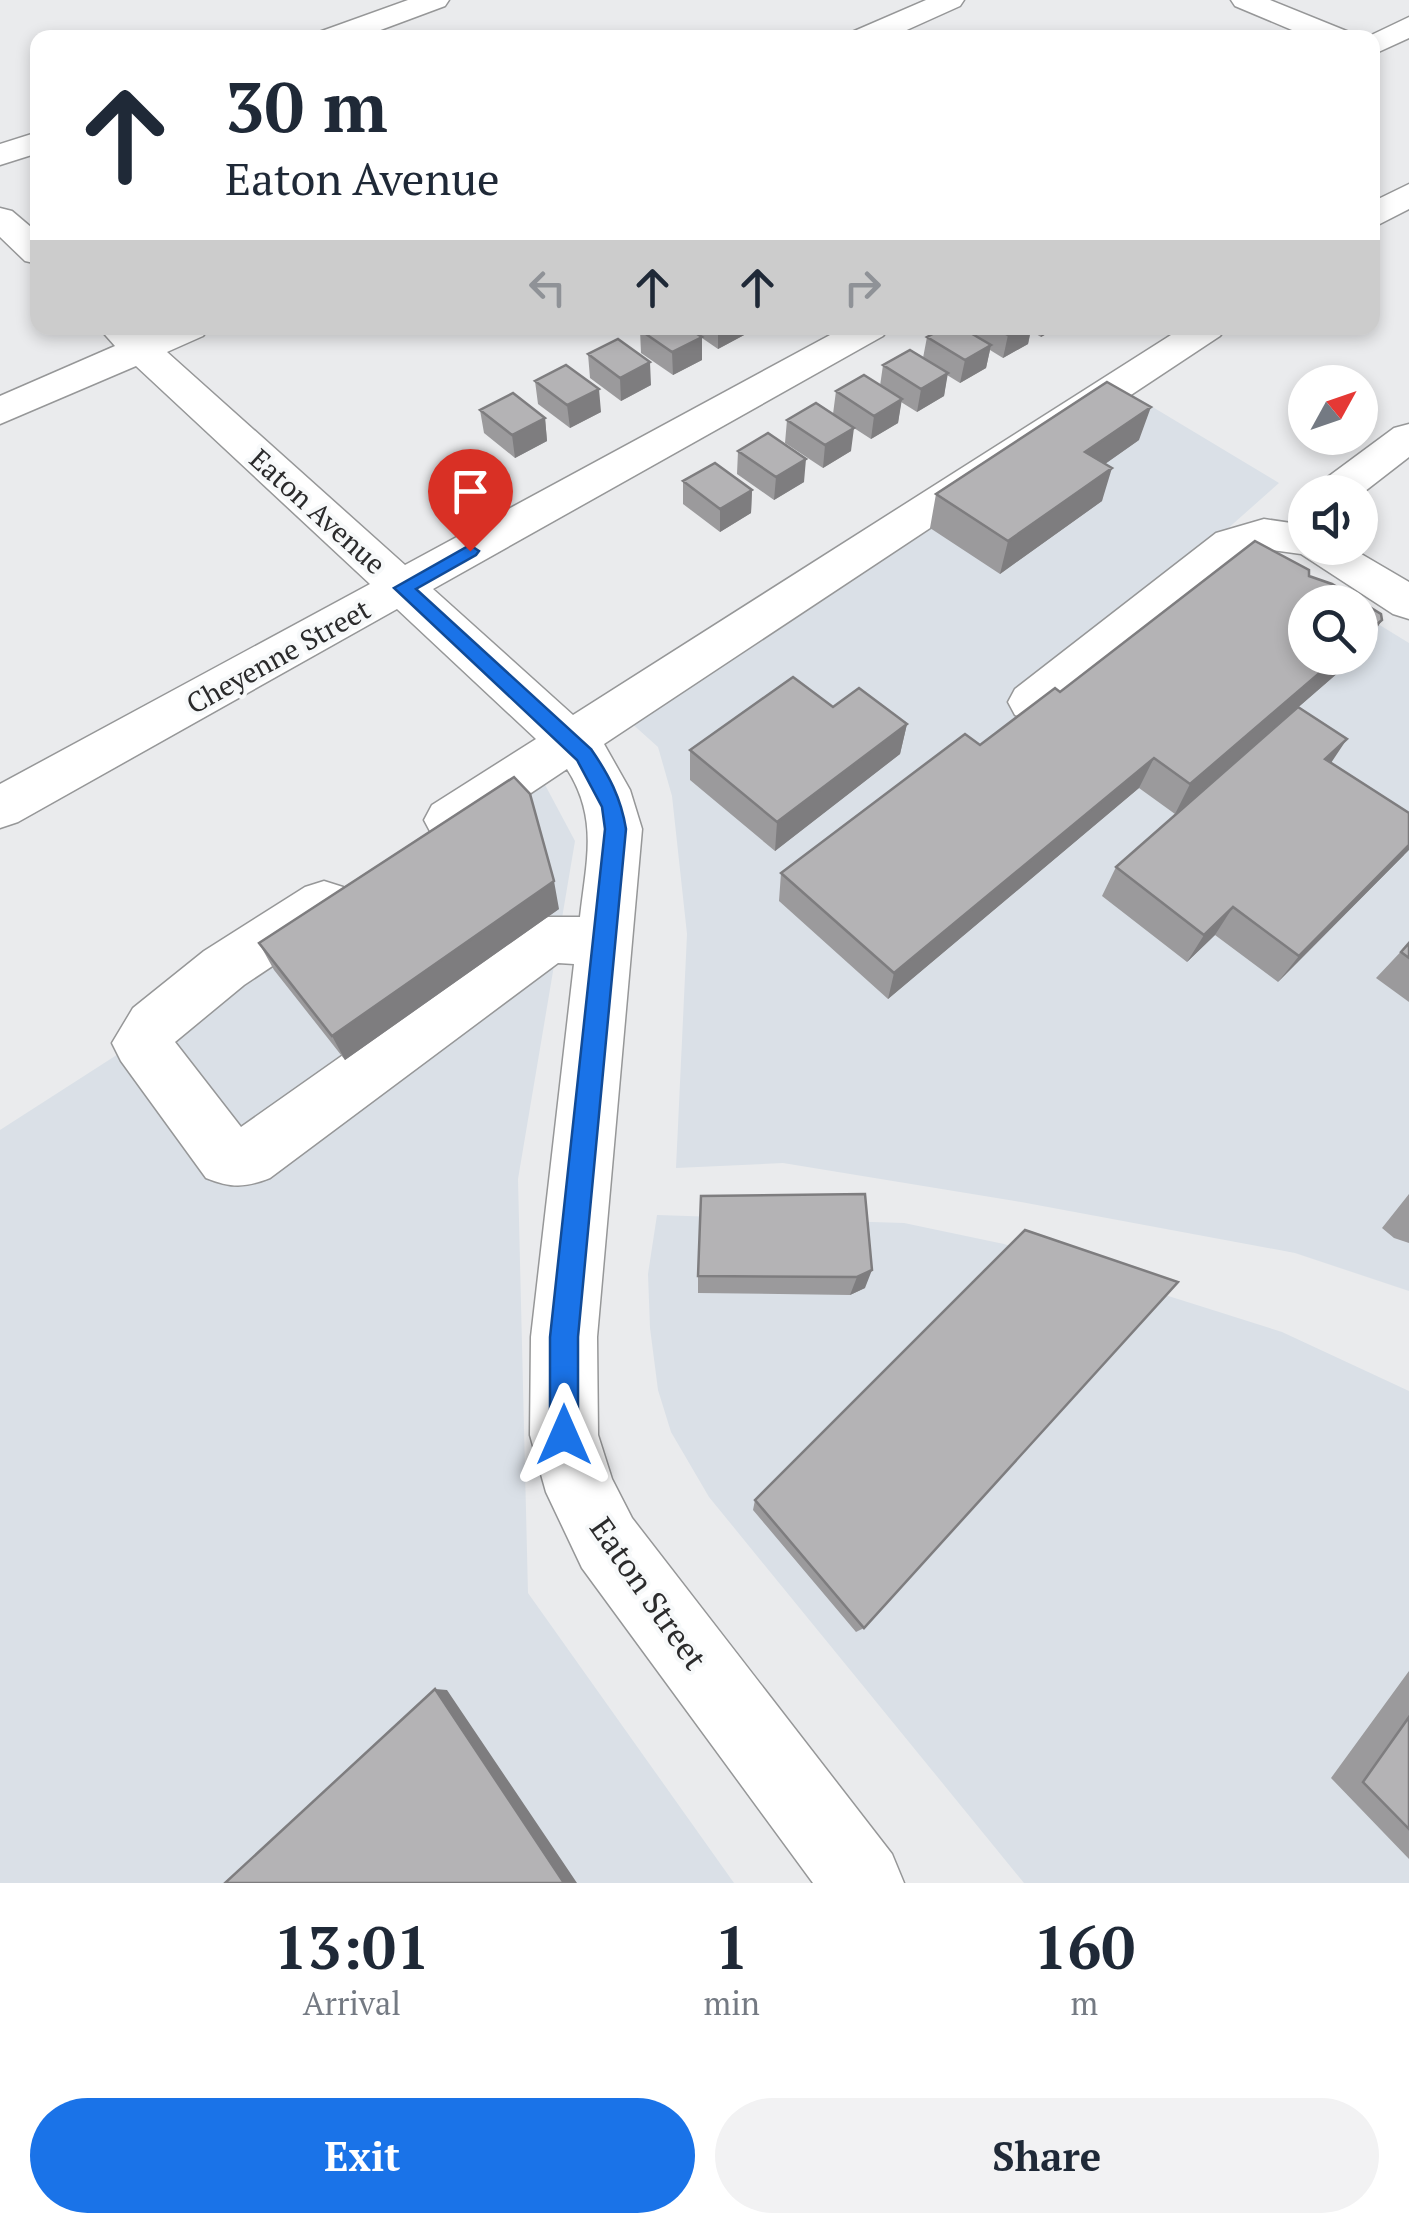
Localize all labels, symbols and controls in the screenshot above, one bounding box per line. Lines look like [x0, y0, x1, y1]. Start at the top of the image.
text: 30 m [225, 59, 388, 152]
icon: ahead [60, 70, 190, 200]
text: Eaton Avenue [225, 148, 500, 208]
icon: left [520, 260, 575, 315]
icon: ahead [625, 260, 680, 315]
icon: ahead [730, 260, 785, 315]
icon: right [835, 260, 890, 315]
north arrow [1288, 365, 1378, 455]
map controls [1288, 365, 1378, 675]
street label: Eaton Avenue [242, 440, 394, 582]
pin [428, 449, 513, 552]
icon: arrive [443, 464, 498, 519]
button: sound [1288, 475, 1378, 565]
button: search [1288, 585, 1378, 675]
street label: Cheyenne Street [180, 590, 377, 722]
position arrow [512, 1383, 616, 1487]
street label: Eaton Street [581, 1509, 717, 1677]
text: 13:01 [274, 1907, 430, 1986]
text: 1 [715, 1907, 749, 1986]
text: 160 [1034, 1907, 1135, 1986]
text: Arrival [303, 1982, 401, 2024]
text: min [704, 1982, 760, 2024]
text: m [1071, 1982, 1098, 2024]
button: Exit [30, 2098, 695, 2213]
button: Share [715, 2098, 1379, 2213]

